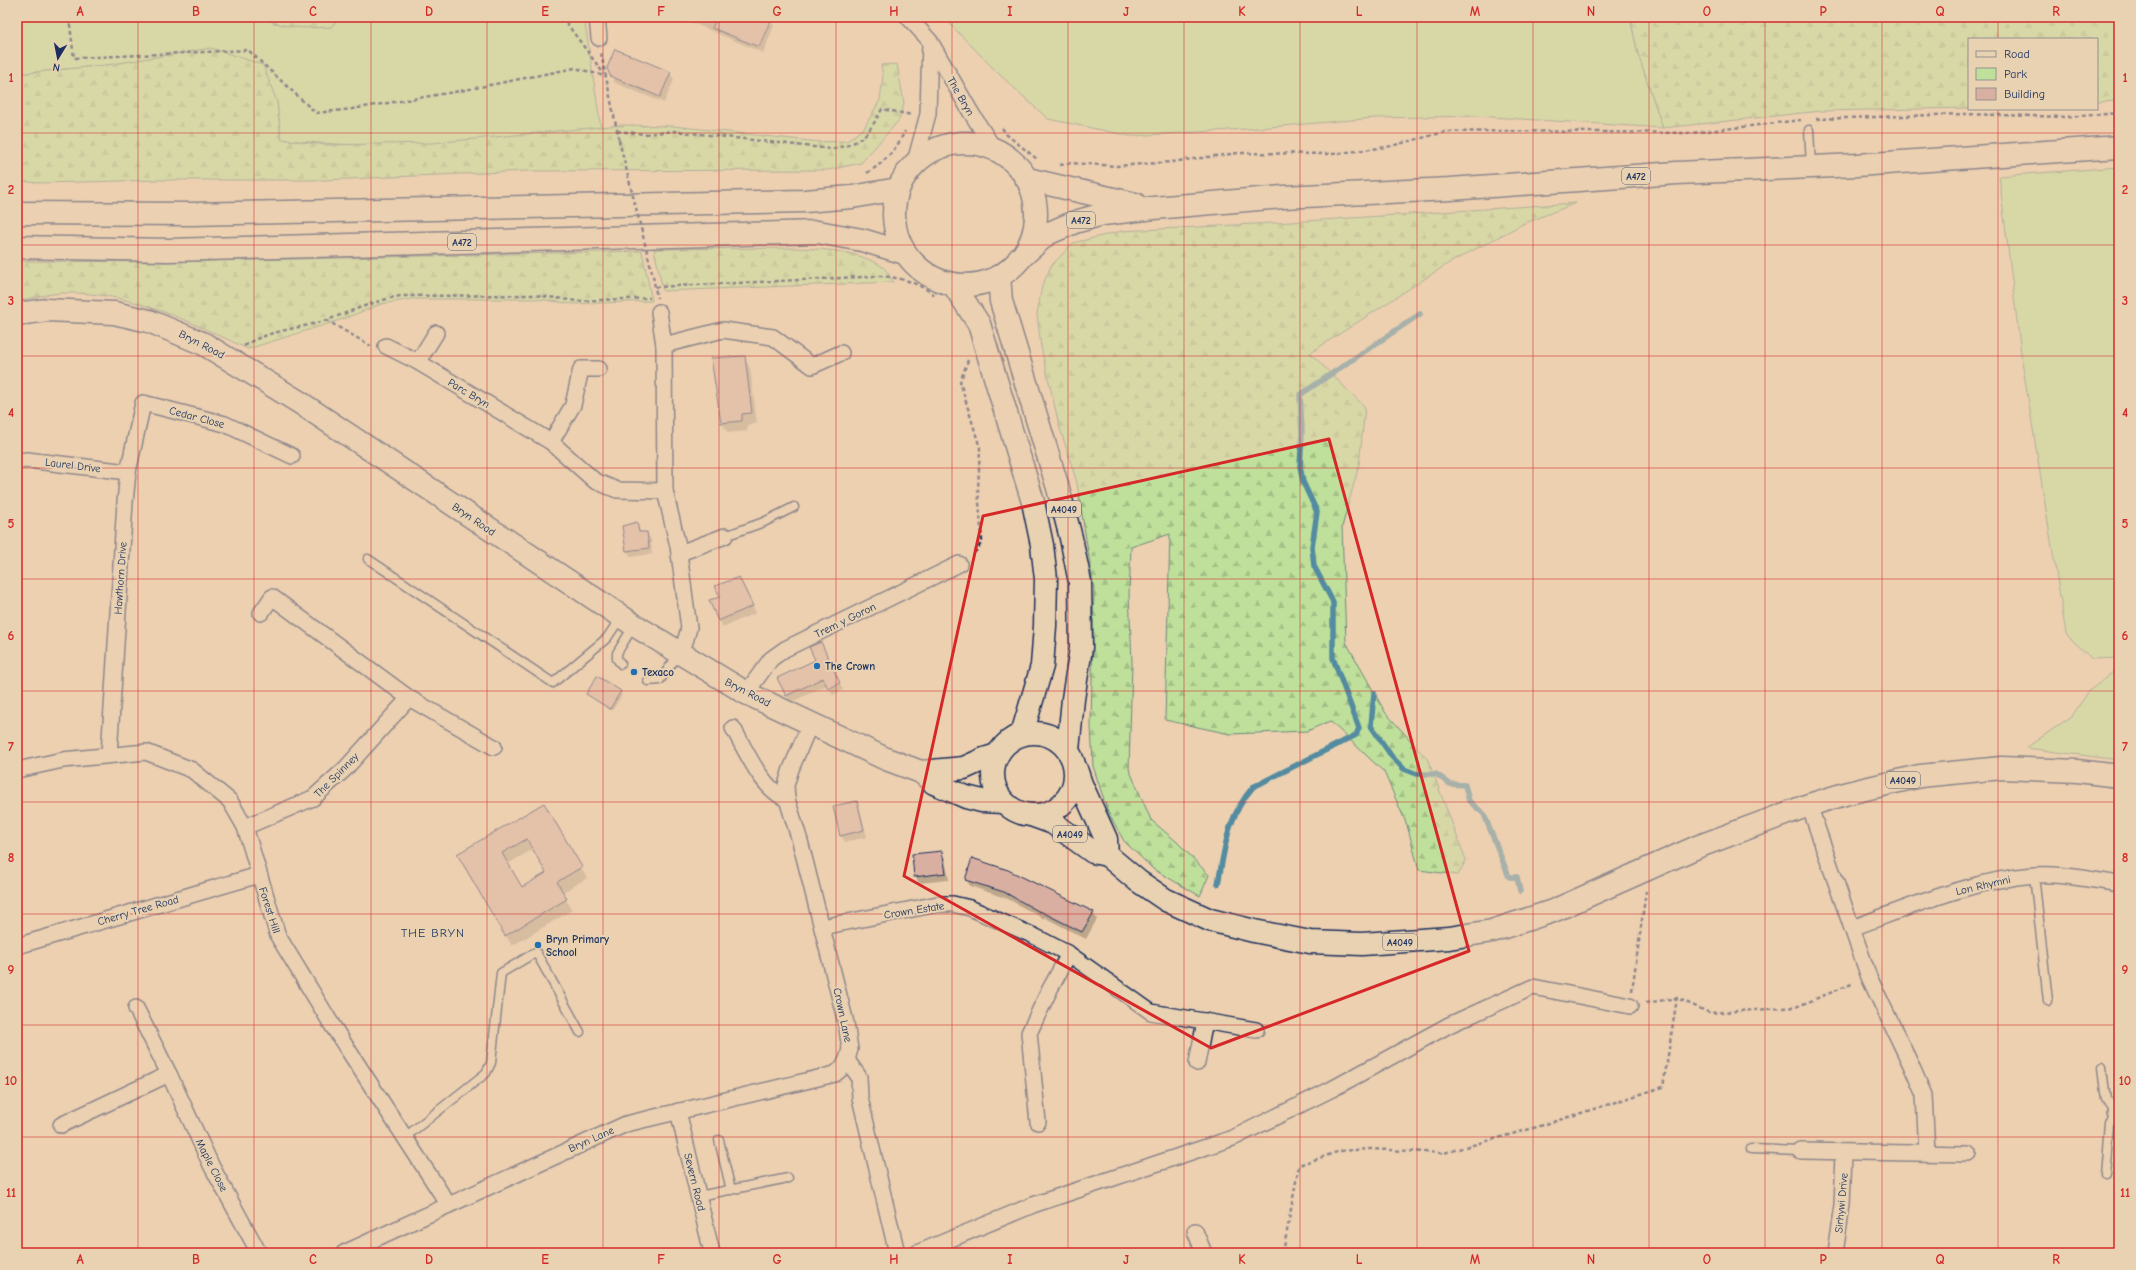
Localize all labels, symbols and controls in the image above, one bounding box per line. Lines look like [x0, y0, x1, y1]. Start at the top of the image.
text: A [76, 4, 84, 19]
text: B [192, 4, 200, 19]
text: C [309, 4, 317, 19]
text: D [425, 4, 433, 19]
text: E [541, 4, 549, 19]
text: F [657, 4, 665, 19]
text: G [772, 4, 782, 19]
text: H [889, 4, 899, 19]
text: I [1007, 4, 1013, 19]
text: J [1123, 4, 1129, 19]
text: K [1238, 4, 1246, 19]
text: L [1356, 4, 1363, 19]
text: M [1470, 4, 1481, 19]
text: N [1587, 4, 1595, 19]
text: O [1703, 4, 1711, 19]
text: P [1819, 4, 1827, 19]
text: Q [1935, 4, 1945, 19]
text: R [2052, 4, 2060, 19]
north arrow [38, 38, 78, 78]
legend [1968, 38, 2098, 110]
text: Road [2004, 47, 2030, 61]
text: N [52, 60, 61, 74]
text: Park [2004, 67, 2027, 81]
text: 1 [8, 70, 14, 85]
text: 1 [2122, 70, 2128, 85]
street label: The Bryn [944, 74, 977, 118]
text: Building [2004, 87, 2045, 101]
road number: A472 [1622, 168, 1650, 184]
text: 2 [8, 182, 14, 197]
text: 2 [2122, 182, 2128, 197]
road number: A472 [1067, 212, 1095, 228]
road number: A472 [448, 234, 476, 250]
text: 3 [8, 293, 14, 308]
text: 3 [2122, 293, 2128, 308]
street label: Bryn Road [177, 327, 227, 362]
street label: Parc Bryn [445, 376, 492, 411]
street label: Cedar Close [168, 404, 226, 431]
text: 4 [8, 405, 14, 420]
text: 4 [2122, 405, 2128, 420]
street label: Laurel Drive [44, 456, 102, 475]
street label: Bryn Road [450, 500, 498, 539]
road number: A4049 [1047, 501, 1081, 517]
text: 5 [8, 516, 15, 531]
text: 5 [2122, 516, 2129, 531]
street label: Hawthorn Drive [111, 541, 130, 615]
street label: Trem y Goron [812, 600, 878, 641]
text: 6 [8, 628, 15, 643]
text: 6 [2122, 628, 2129, 643]
place label: The Crown [825, 660, 875, 673]
marker: The Crown [812, 661, 822, 671]
place label: Texaco [642, 666, 674, 679]
marker: Texaco [629, 667, 639, 677]
street label: Bryn Road [723, 675, 773, 710]
text: 7 [8, 739, 14, 754]
text: 7 [2122, 739, 2128, 754]
street label: The Spinney [311, 750, 361, 800]
road number: A4049 [1886, 772, 1920, 788]
road number: A4049 [1053, 826, 1087, 842]
text: 8 [8, 850, 14, 865]
text: 8 [2122, 850, 2128, 865]
street label: Lon Rhymni [1954, 873, 2012, 898]
street label: Forest Hill [256, 885, 283, 935]
street label: Cherry Tree Road [96, 893, 180, 928]
street label: Crown Estate [883, 899, 946, 922]
district label: THE BRYN [401, 926, 465, 940]
place label: Bryn Primary School [546, 933, 609, 959]
road number: A4049 [1383, 934, 1417, 950]
marker: Bryn Primary School [533, 940, 543, 950]
text: 9 [8, 962, 15, 977]
text: 9 [2122, 962, 2129, 977]
street label: Crown Lane [830, 987, 855, 1044]
text: 10 [5, 1073, 17, 1088]
text: 10 [2119, 1073, 2131, 1088]
street label: Bryn Lane [566, 1123, 616, 1155]
street label: Maple Close [193, 1137, 231, 1194]
street label: Severn Road [681, 1152, 708, 1213]
street label: Sirhywi Drive [1832, 1172, 1851, 1234]
text: 11 [6, 1185, 16, 1200]
text: 11 [2120, 1185, 2130, 1200]
text: A [76, 1252, 84, 1267]
text: B [192, 1252, 200, 1267]
text: C [309, 1252, 317, 1267]
text: D [425, 1252, 433, 1267]
text: E [541, 1252, 549, 1267]
text: F [657, 1252, 665, 1267]
text: G [772, 1252, 782, 1267]
text: H [889, 1252, 899, 1267]
text: I [1007, 1252, 1013, 1267]
text: J [1123, 1252, 1129, 1267]
text: K [1238, 1252, 1246, 1267]
text: L [1356, 1252, 1363, 1267]
text: M [1470, 1252, 1481, 1267]
text: N [1587, 1252, 1595, 1267]
text: O [1703, 1252, 1711, 1267]
text: P [1819, 1252, 1827, 1267]
text: Q [1935, 1252, 1945, 1267]
text: R [2052, 1252, 2060, 1267]

